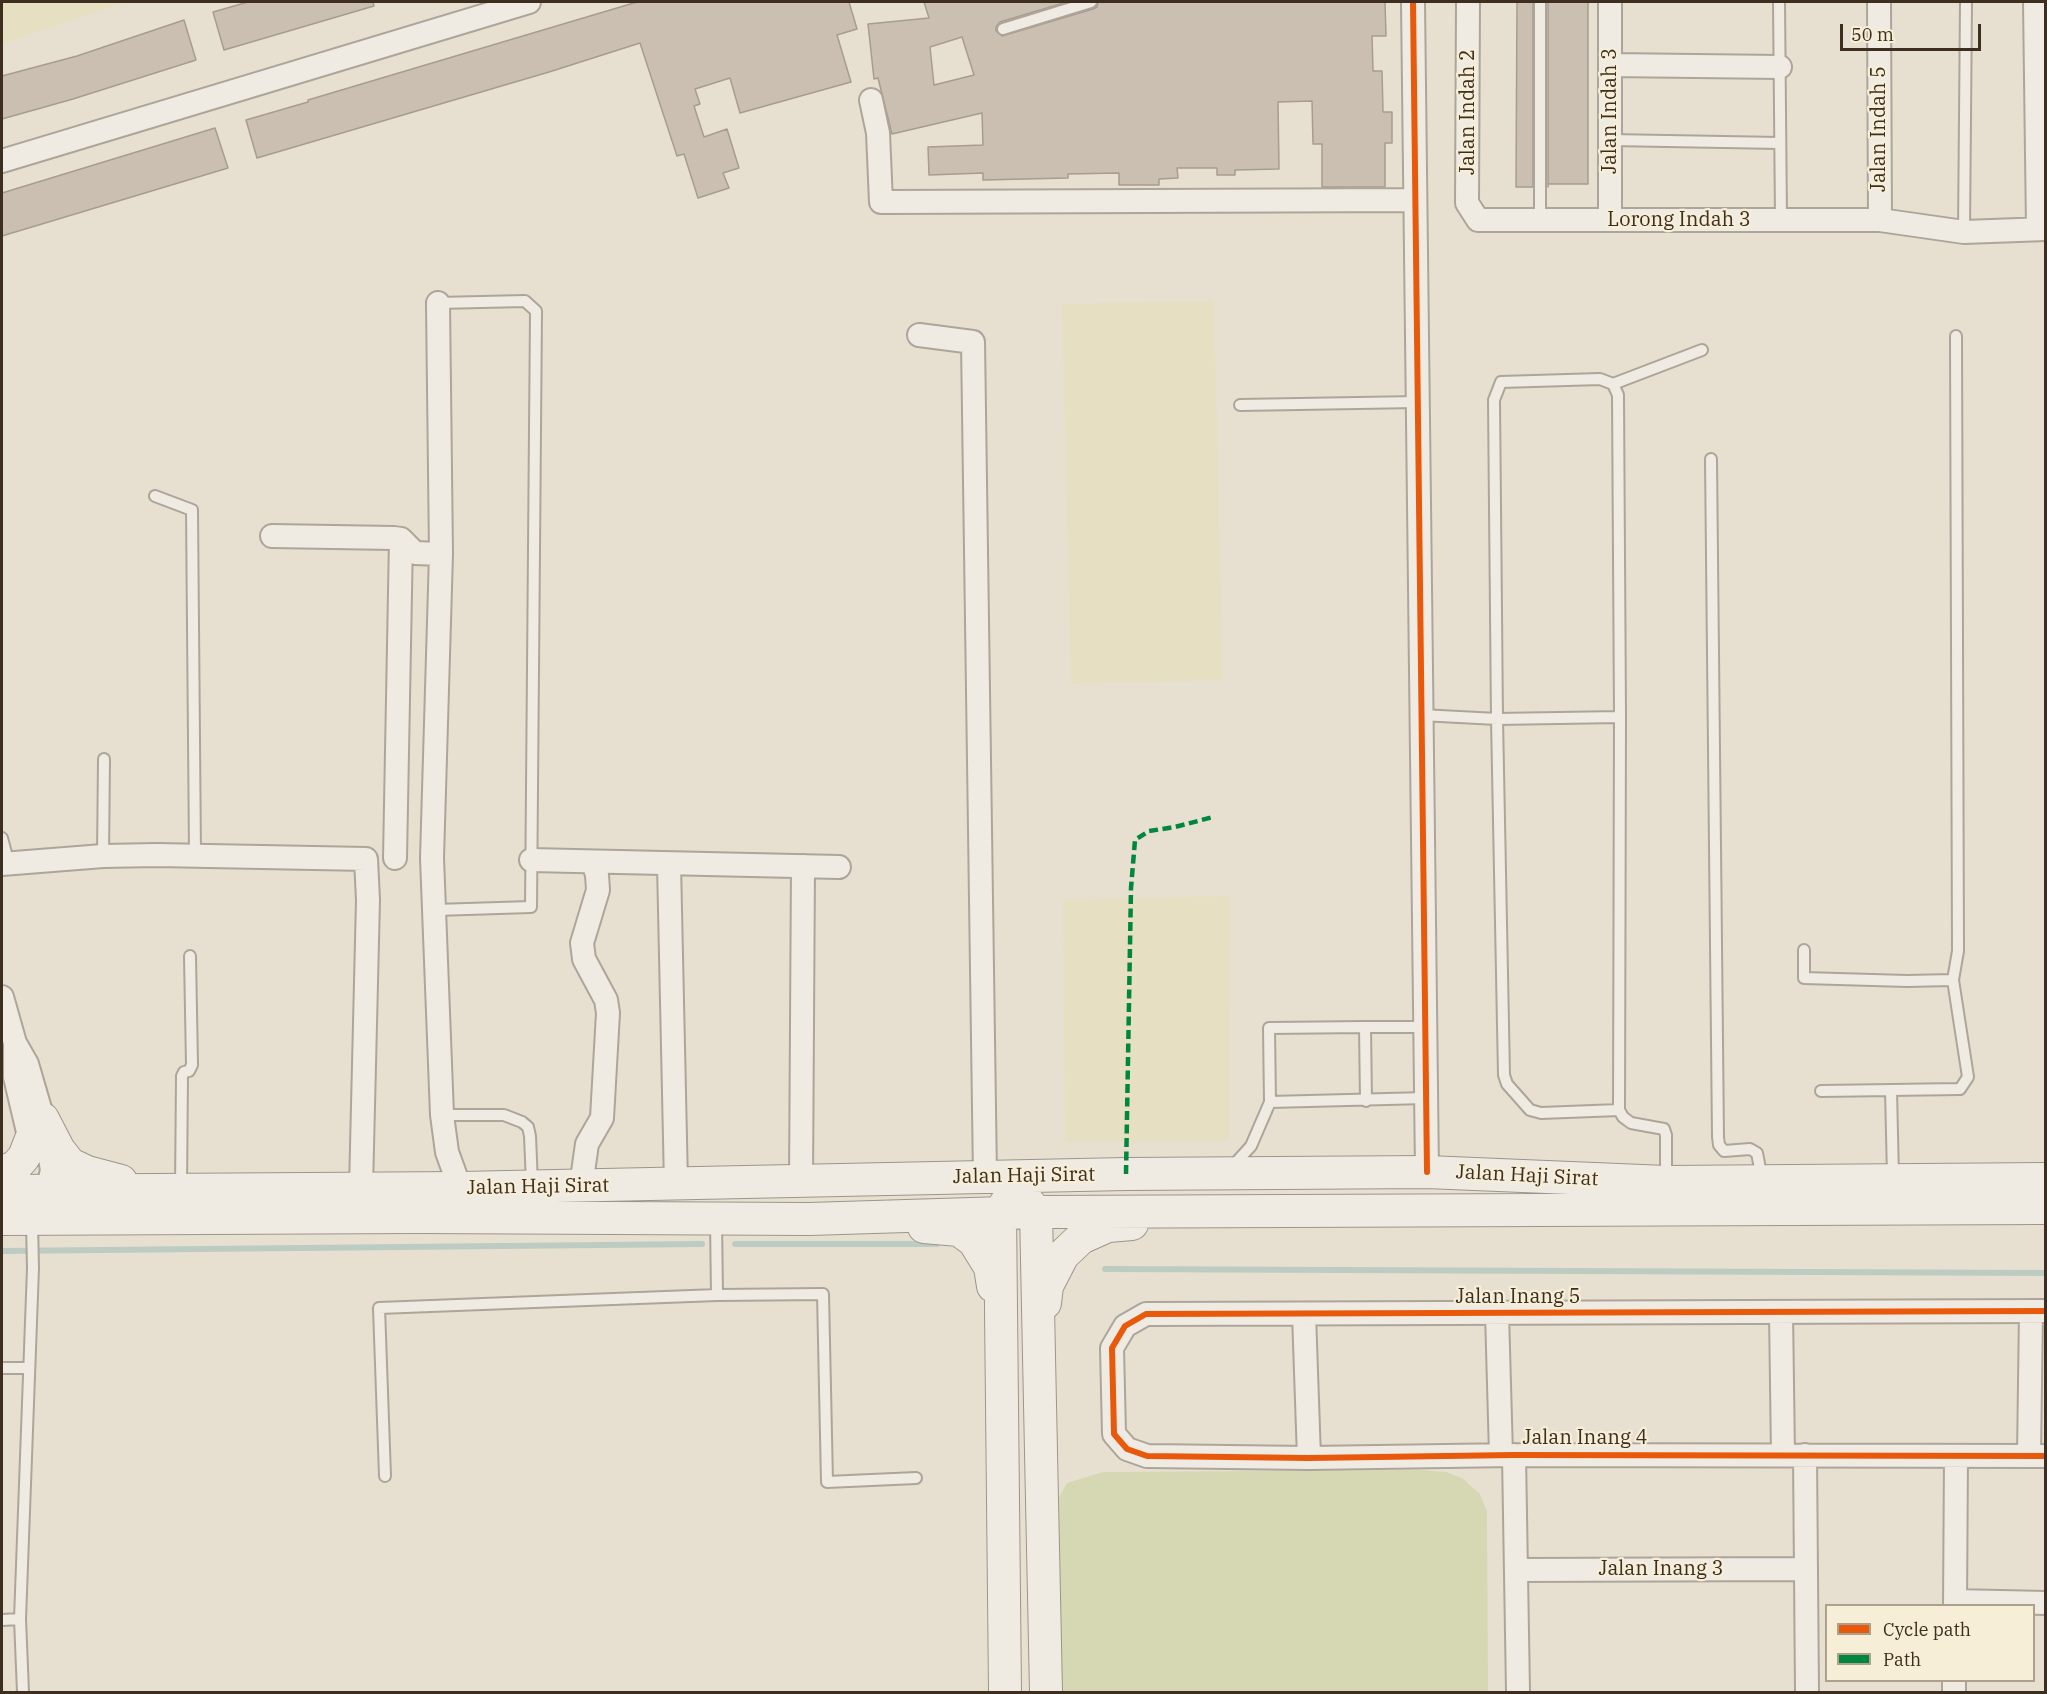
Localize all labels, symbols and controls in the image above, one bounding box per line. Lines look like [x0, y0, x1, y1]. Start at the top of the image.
scale bar [1843, 12, 1984, 50]
text: 50 m [1851, 23, 1894, 46]
street label: Jalan Indah 3 [1598, 48, 1622, 174]
street label: Jalan Indah 2 [1456, 49, 1480, 175]
street label: Jalan Indah 5 [1867, 66, 1891, 192]
street label: Lorong Indah 3 [1607, 208, 1751, 232]
street label: Jalan Haji Sirat [1455, 1160, 1599, 1192]
street label: Jalan Haji Sirat [952, 1163, 1096, 1189]
street label: Jalan Haji Sirat [466, 1174, 610, 1200]
street label: Jalan Inang 5 [1455, 1285, 1581, 1309]
street label: Jalan Inang 4 [1522, 1426, 1648, 1450]
street label: Jalan Inang 3 [1598, 1557, 1724, 1581]
legend [1825, 1604, 2035, 1682]
text: Cycle path [1883, 1618, 1971, 1641]
text: Path [1883, 1648, 1921, 1671]

